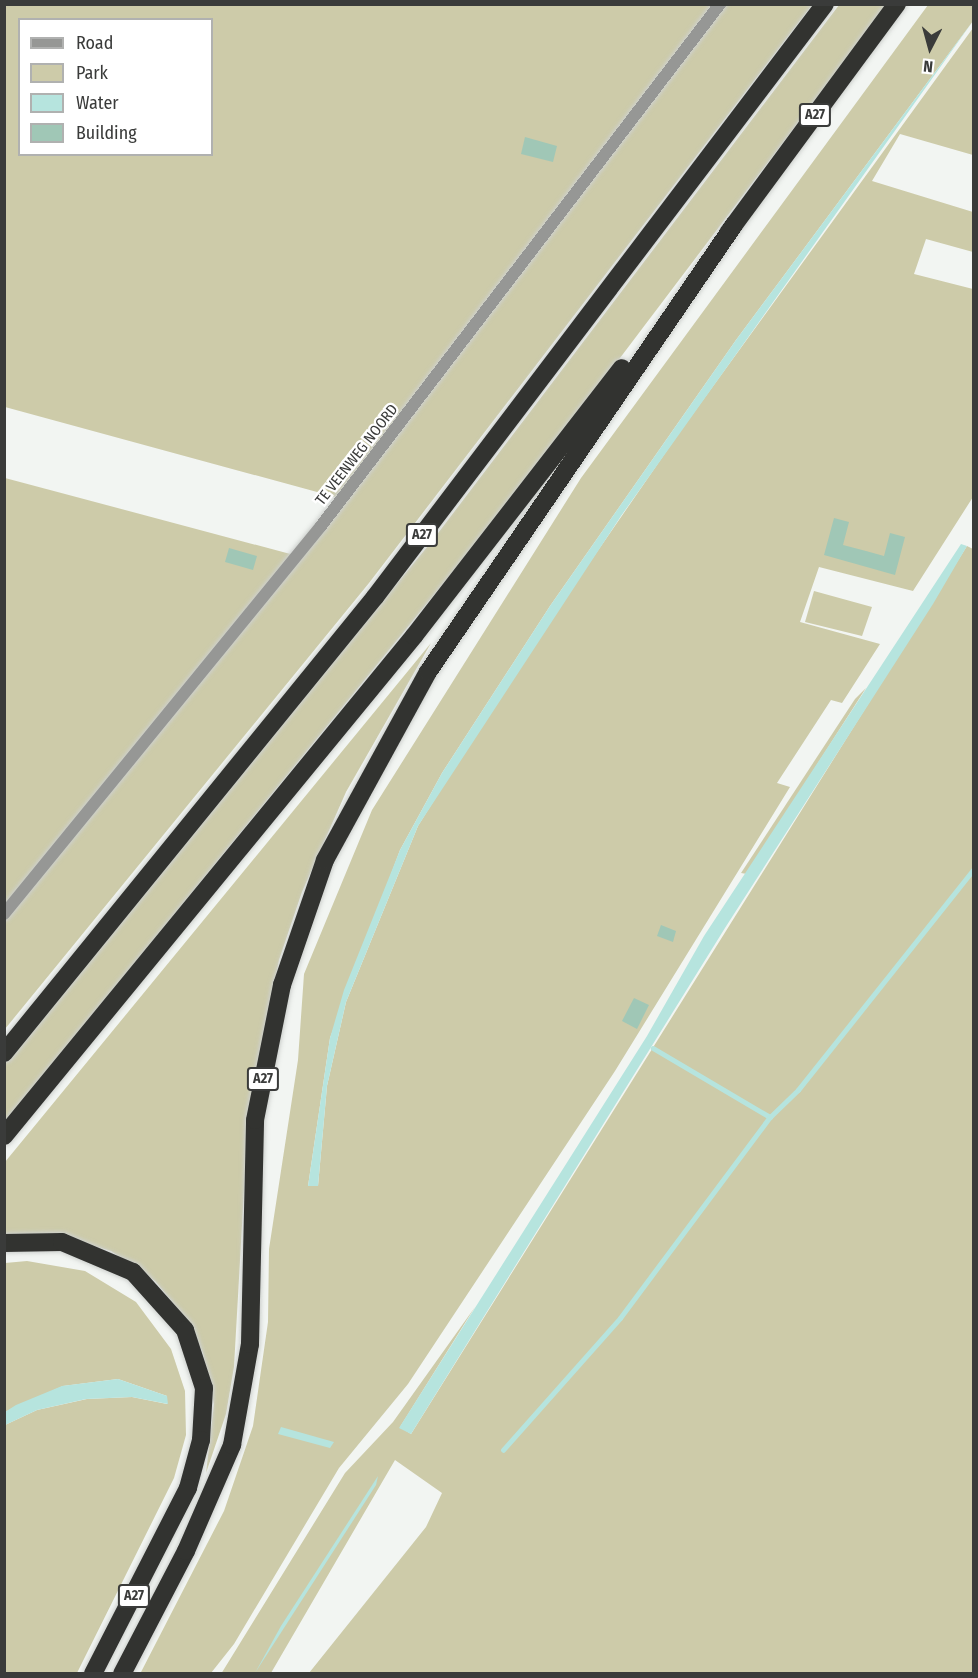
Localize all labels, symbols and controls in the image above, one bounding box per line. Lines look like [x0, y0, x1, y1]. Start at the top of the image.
legend [18, 18, 213, 156]
north arrow [900, 18, 960, 78]
text: Road [76, 32, 113, 54]
text: N [922, 56, 934, 76]
text: Park [76, 62, 108, 84]
text: Water [76, 92, 119, 114]
road number: A27 [798, 104, 832, 126]
text: Building [76, 122, 137, 144]
street label: TE VEENWEG NOORD [312, 401, 402, 509]
road number: A27 [406, 524, 438, 546]
road number: A27 [246, 1068, 280, 1090]
road number: A27 [118, 1585, 150, 1607]

